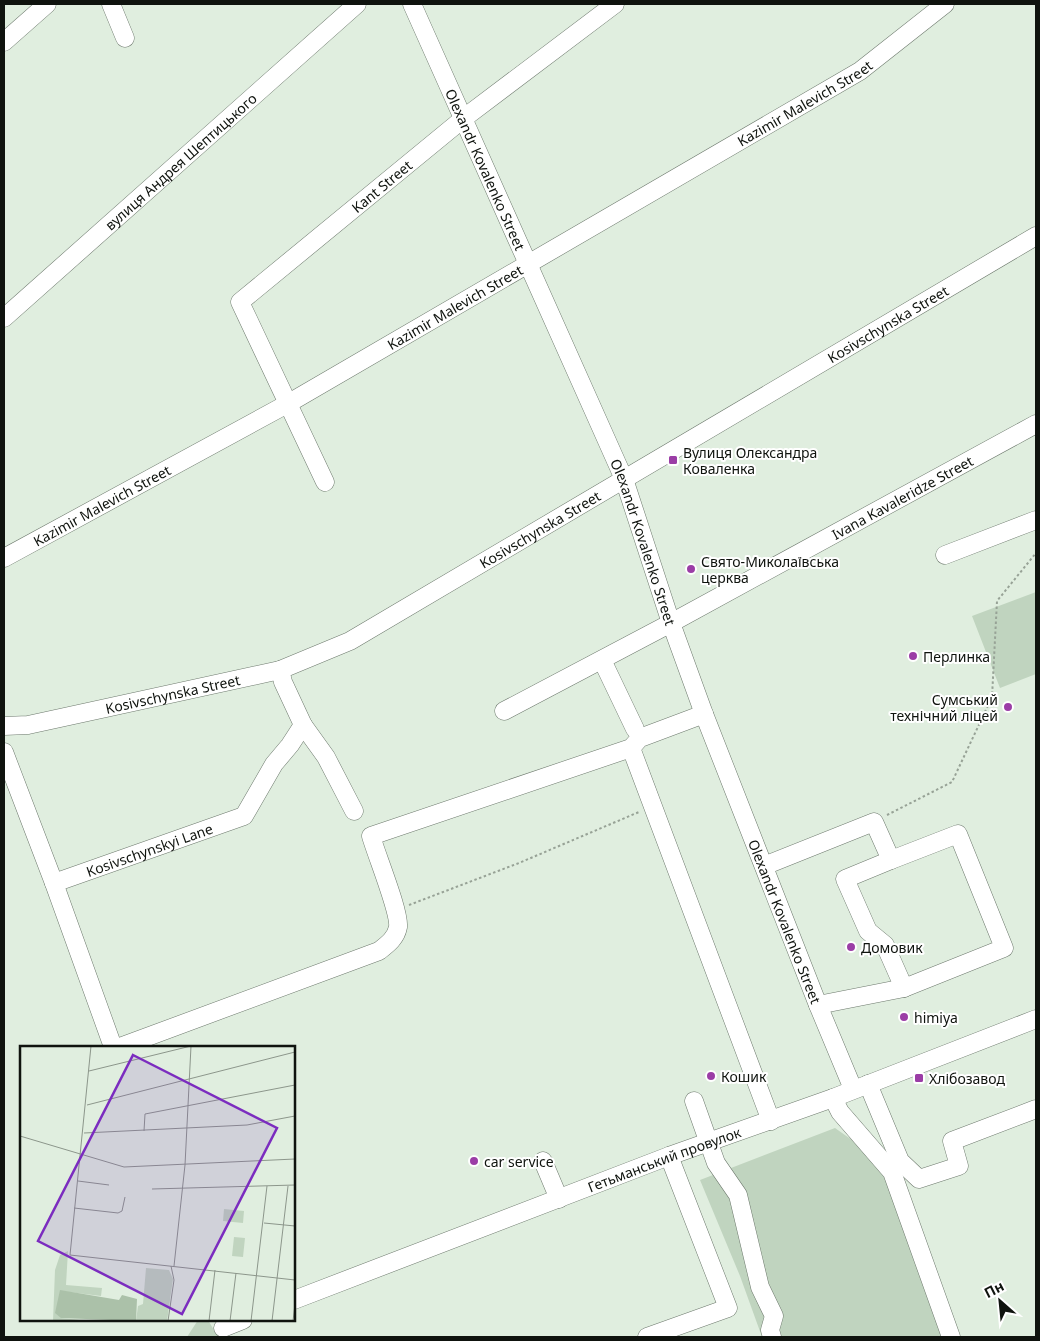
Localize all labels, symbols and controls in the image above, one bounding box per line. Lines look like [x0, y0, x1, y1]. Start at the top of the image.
street label: Kazimir Malevich Street [734, 56, 876, 150]
street label: Olexandr Kovalenko Street [441, 86, 530, 253]
street label: вулиця Андрея Шептицького [100, 89, 260, 234]
street label: Kant Street [347, 155, 416, 216]
street label: Kazimir Malevich Street [383, 260, 526, 354]
street label: Kosivschynska Street [824, 281, 952, 367]
place label: Вулиця Олександра Коваленка [683, 443, 817, 478]
street label: Ivana Kavaleridze Street [828, 451, 976, 543]
marker: Вулиця Олександра Коваленка [667, 454, 679, 466]
street label: Olexandr Kovalenko Street [607, 455, 681, 628]
street label: Kazimir Malevich Street [29, 460, 174, 550]
street label: Kosivschynska Street [476, 486, 604, 572]
place label: Свято-Миколаївська церква [701, 552, 839, 587]
marker: Свято-Миколаївська церква [685, 563, 697, 575]
place label: Перлинка [923, 647, 990, 666]
marker: Перлинка [907, 650, 919, 662]
street label: Kosivschynska Street [103, 670, 242, 717]
place label: Сумський технічний ліцей [890, 690, 998, 725]
marker: Сумський технічний ліцей [1002, 701, 1014, 713]
street label: Kosivschynskyi Lane [83, 818, 215, 880]
street label: Olexandr Kovalenko Street [744, 836, 826, 1006]
place label: Домовик [861, 938, 923, 957]
marker: Домовик [845, 941, 857, 953]
place label: himiya [914, 1008, 958, 1027]
marker: himiya [898, 1011, 910, 1023]
inset map [20, 1046, 295, 1321]
place label: Кошик [721, 1067, 767, 1086]
place label: Хлібозавод [929, 1069, 1005, 1088]
marker: Кошик [705, 1070, 717, 1082]
marker: Хлібозавод [913, 1072, 925, 1084]
street label: Гетьманський провулок [585, 1122, 744, 1196]
place label: car service [484, 1152, 554, 1171]
marker: car service [468, 1155, 480, 1167]
north arrow [975, 1276, 1025, 1326]
text: Пн [981, 1276, 1007, 1302]

